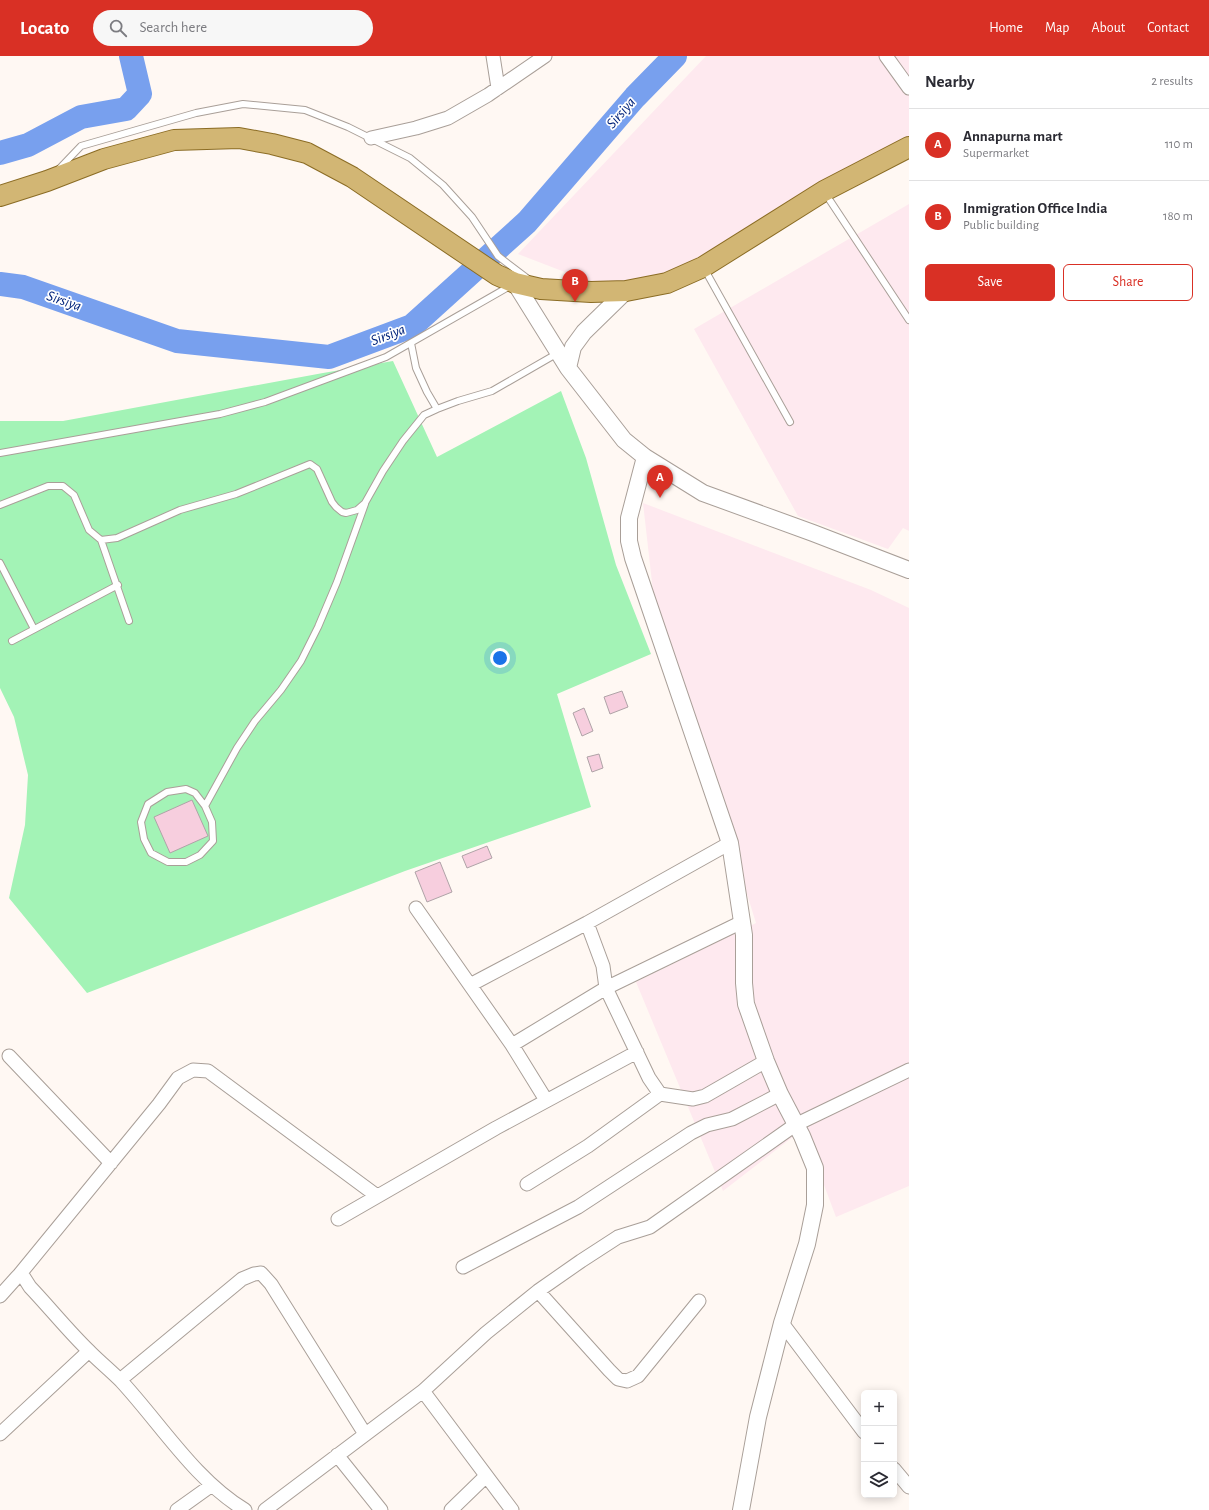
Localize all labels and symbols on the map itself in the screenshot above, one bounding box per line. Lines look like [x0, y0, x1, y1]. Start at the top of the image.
water label: Sirsiya [604, 95, 638, 131]
pin: B [562, 269, 588, 302]
water label: Sirsiya [45, 288, 83, 314]
water label: Sirsiya [369, 322, 407, 348]
pin: A [647, 465, 673, 498]
your location [490, 648, 510, 668]

